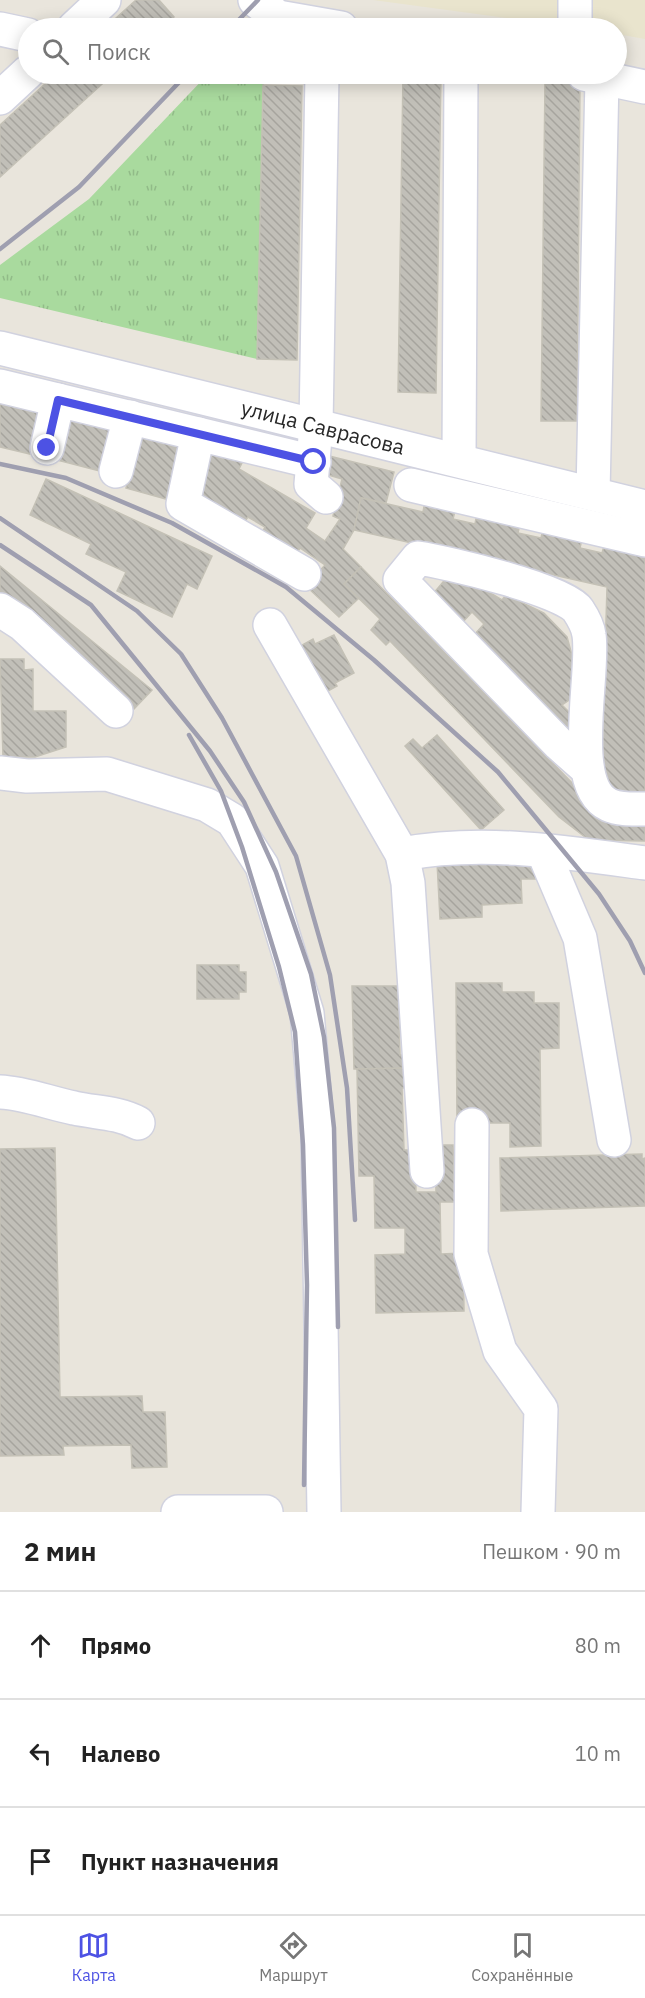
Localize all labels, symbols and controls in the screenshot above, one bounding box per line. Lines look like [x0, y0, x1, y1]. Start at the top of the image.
search box [18, 18, 627, 84]
icon: search [39, 35, 72, 68]
text: Поиск [87, 37, 151, 66]
street label: улица Саврасова [238, 393, 408, 461]
route end [33, 434, 59, 460]
route start [300, 448, 326, 474]
text: 2 мин [24, 1534, 96, 1568]
text: Пешком · 90 m [482, 1538, 621, 1565]
icon: ahead [24, 1629, 57, 1662]
text: Прямо [81, 1631, 151, 1660]
text: 80 m [575, 1632, 621, 1659]
icon: left [24, 1737, 57, 1770]
text: Налево [81, 1739, 160, 1768]
text: 10 m [575, 1740, 621, 1767]
icon: arrive [24, 1845, 57, 1878]
text: Пункт назначения [81, 1847, 279, 1876]
tab: Карта [72, 1929, 116, 1985]
tab: Маршрут [259, 1929, 328, 1985]
tab: Сохранённые [471, 1929, 573, 1985]

